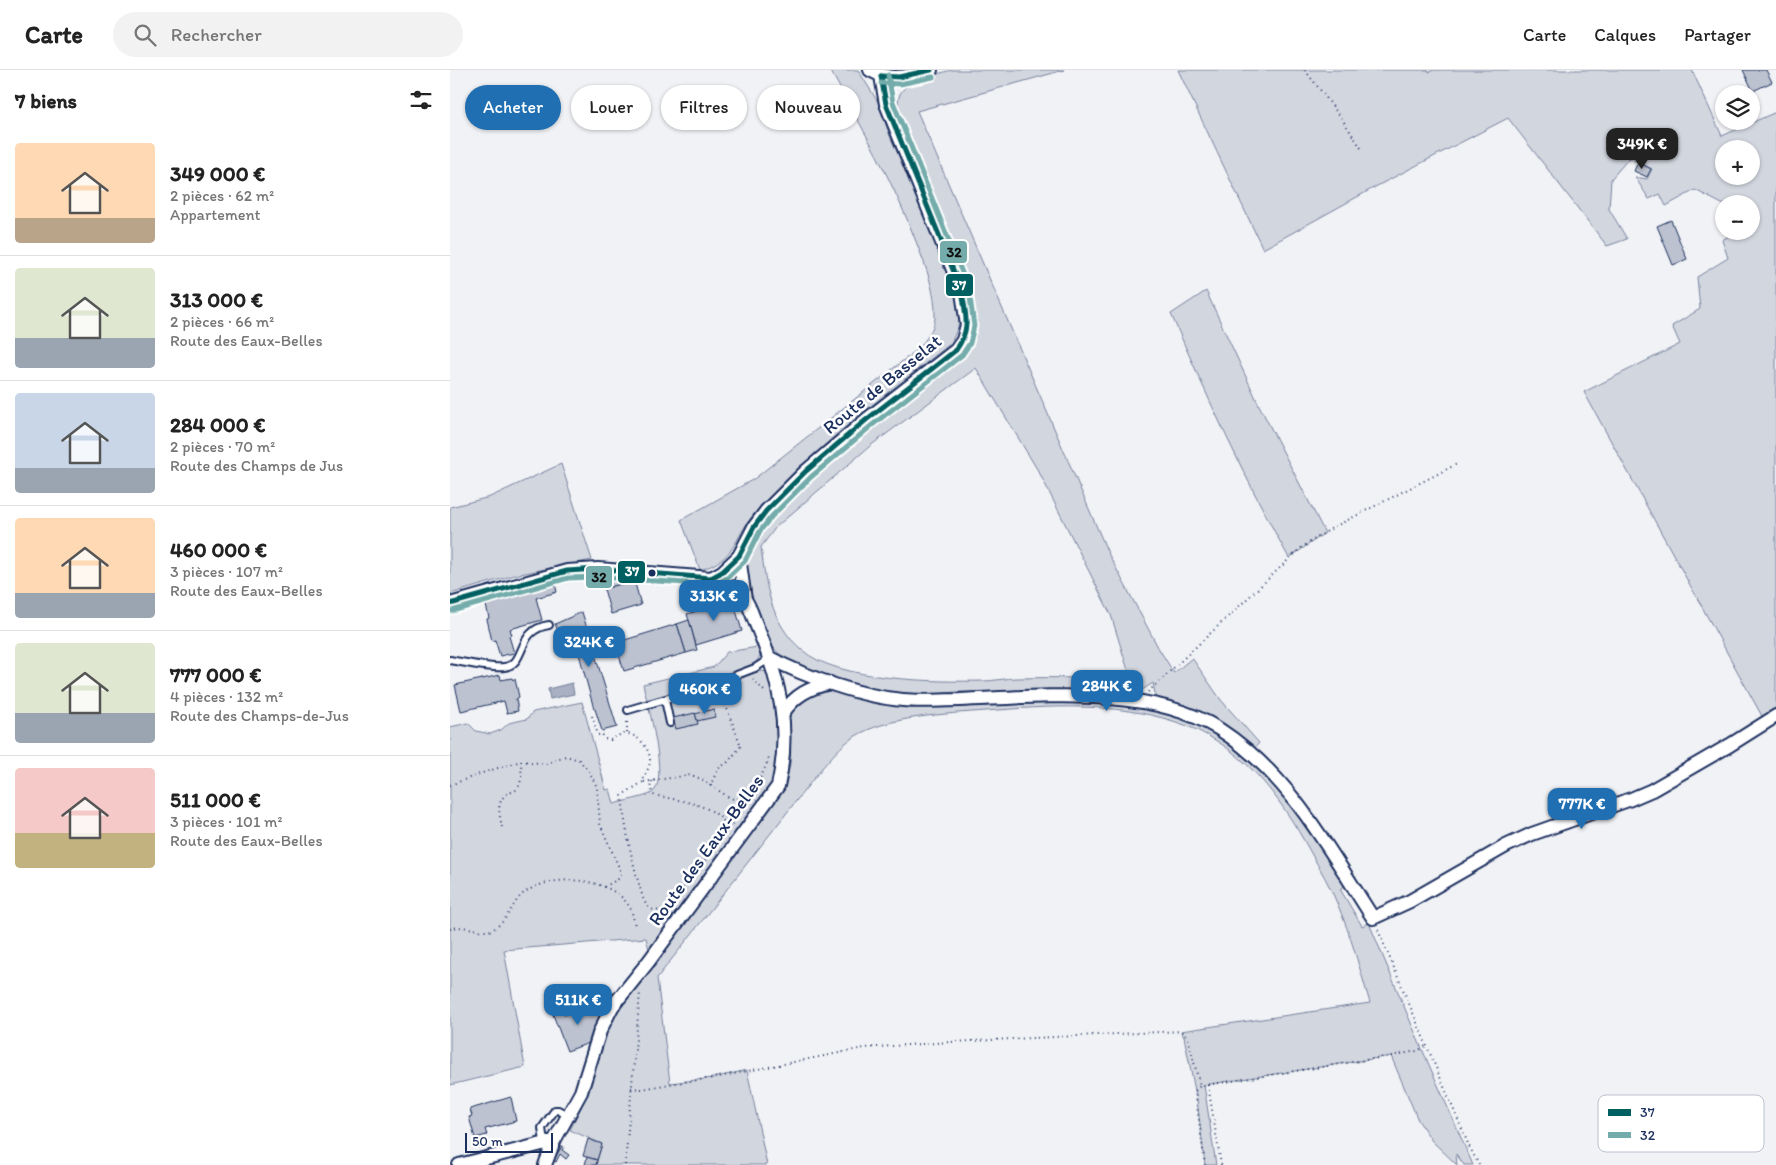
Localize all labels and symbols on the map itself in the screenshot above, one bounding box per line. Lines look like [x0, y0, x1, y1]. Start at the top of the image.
pin: 349K € [1601, 128, 1683, 170]
line badge: 32 [939, 240, 968, 264]
text: 32 [947, 244, 962, 261]
line badge: 37 [945, 273, 974, 297]
text: 37 [952, 277, 966, 294]
street label: Route de Basselat [818, 329, 946, 439]
line badge: 37 [617, 560, 646, 584]
text: 37 [625, 563, 639, 580]
line badge: 32 [585, 565, 613, 589]
unlabelled marker [647, 568, 657, 578]
text: 32 [592, 569, 607, 586]
pin: 313K € [673, 580, 755, 622]
pin: 324K € [548, 626, 630, 668]
pin: 284K € [1066, 670, 1148, 712]
pin: 460K € [664, 672, 746, 715]
street label: Route des Eaux-Belles [643, 770, 769, 930]
pin: 777K € [1541, 788, 1623, 830]
pin: 511K € [537, 984, 619, 1026]
legend [1598, 1095, 1764, 1152]
text: 37 [1640, 1104, 1655, 1121]
text: 32 [1640, 1127, 1656, 1144]
scale bar [465, 1130, 552, 1153]

